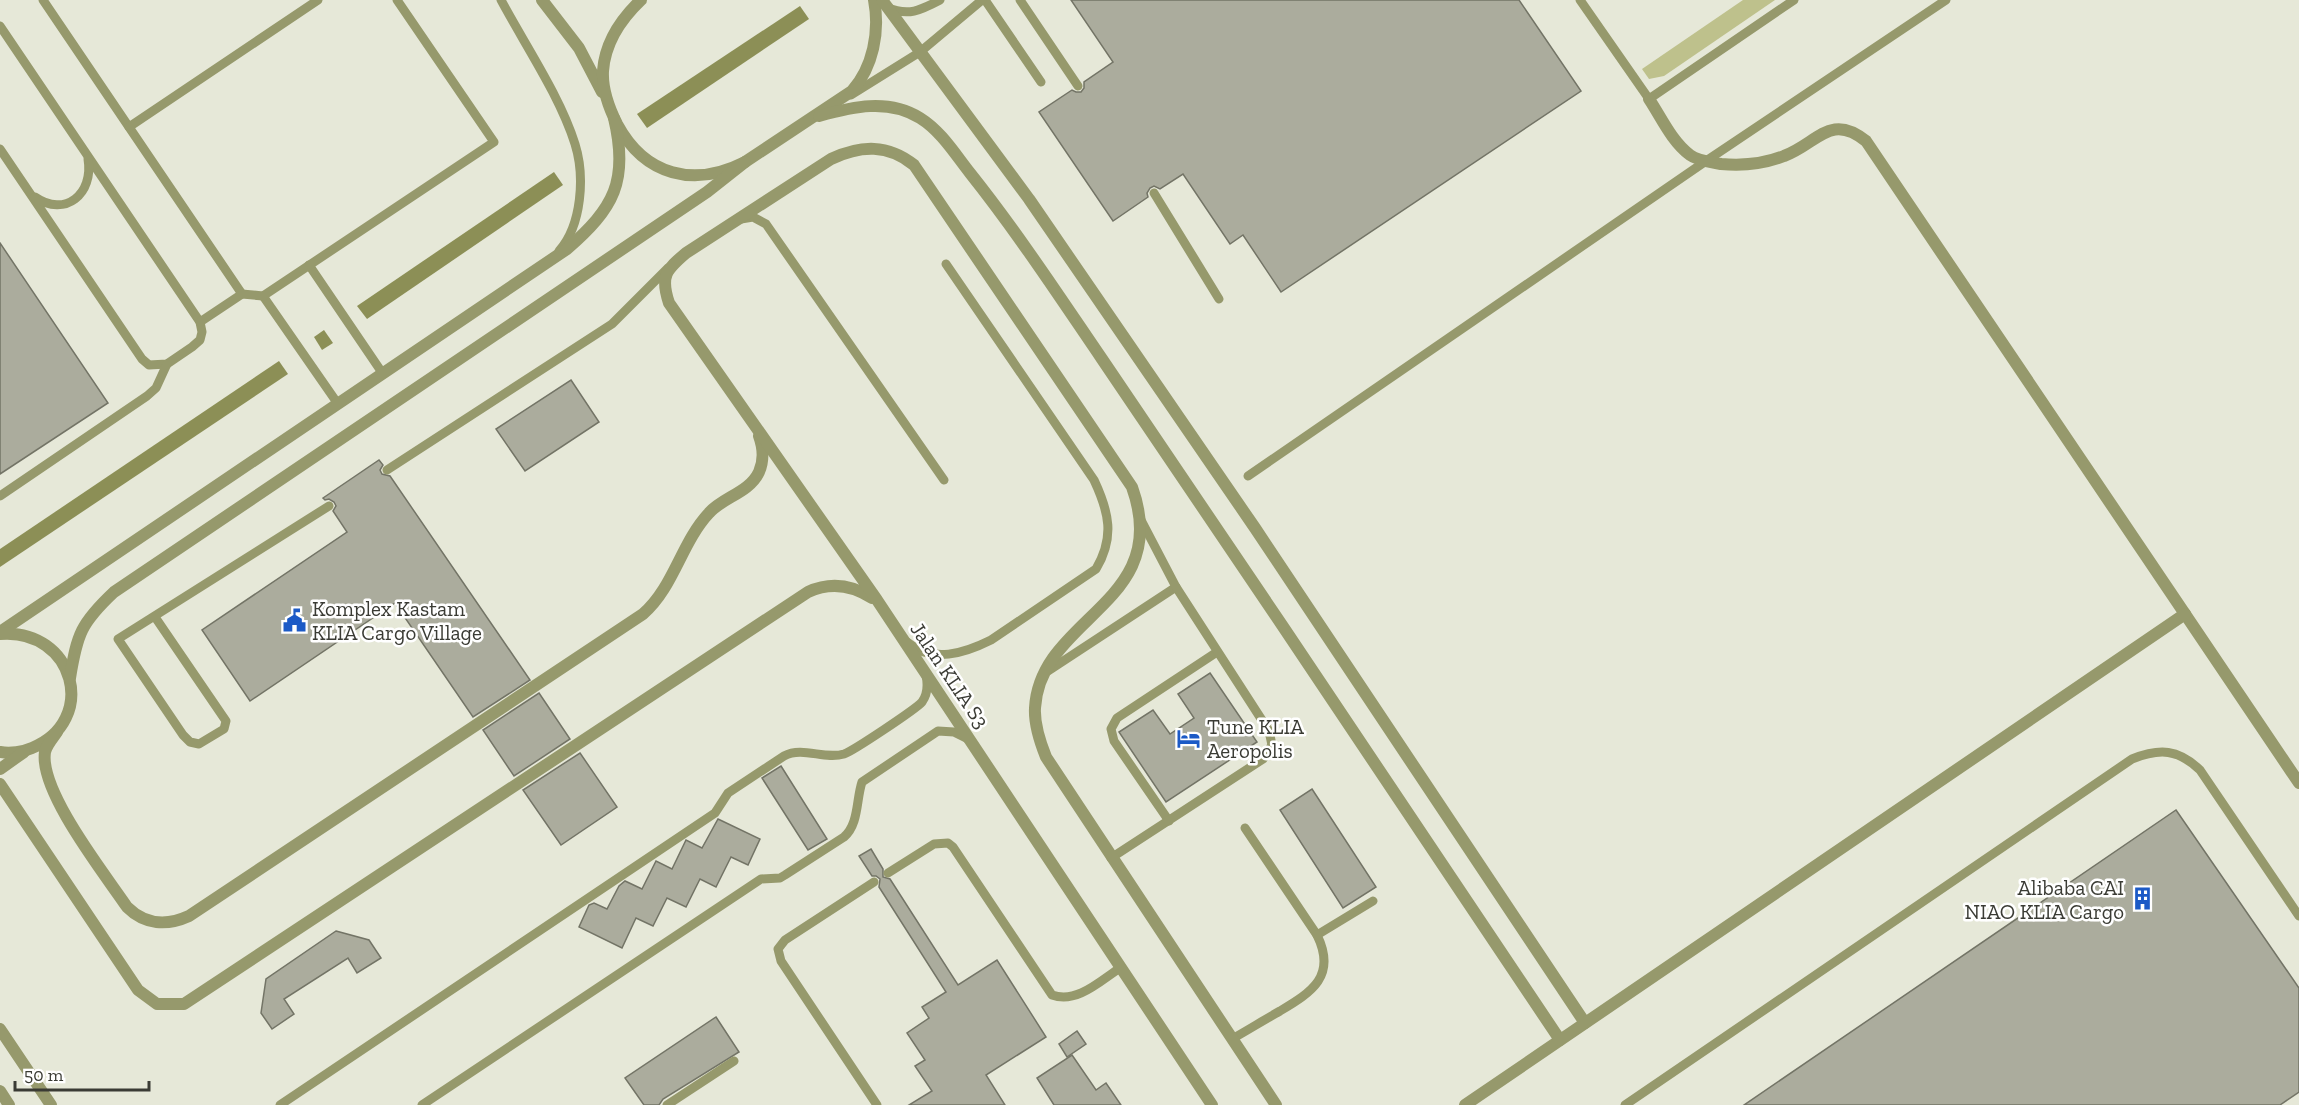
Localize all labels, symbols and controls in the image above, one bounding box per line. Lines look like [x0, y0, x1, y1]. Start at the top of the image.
place label: Komplex Kastam KLIA Cargo Village [312, 596, 482, 645]
public building icon: Komplex Kastam KLIA Cargo Village [281, 607, 307, 633]
street label: Jalan KLIA S3 [905, 617, 995, 733]
place label: Tune KLIA Aeropolis [1207, 714, 1304, 763]
hotel icon: Tune KLIA Aeropolis [1176, 725, 1202, 751]
place label: Alibaba CAI NIAO KLIA Cargo [1964, 875, 2124, 924]
building icon: Alibaba CAI NIAO KLIA Cargo [2129, 886, 2155, 912]
scale bar [15, 1054, 148, 1092]
text: 50 m [24, 1064, 64, 1086]

